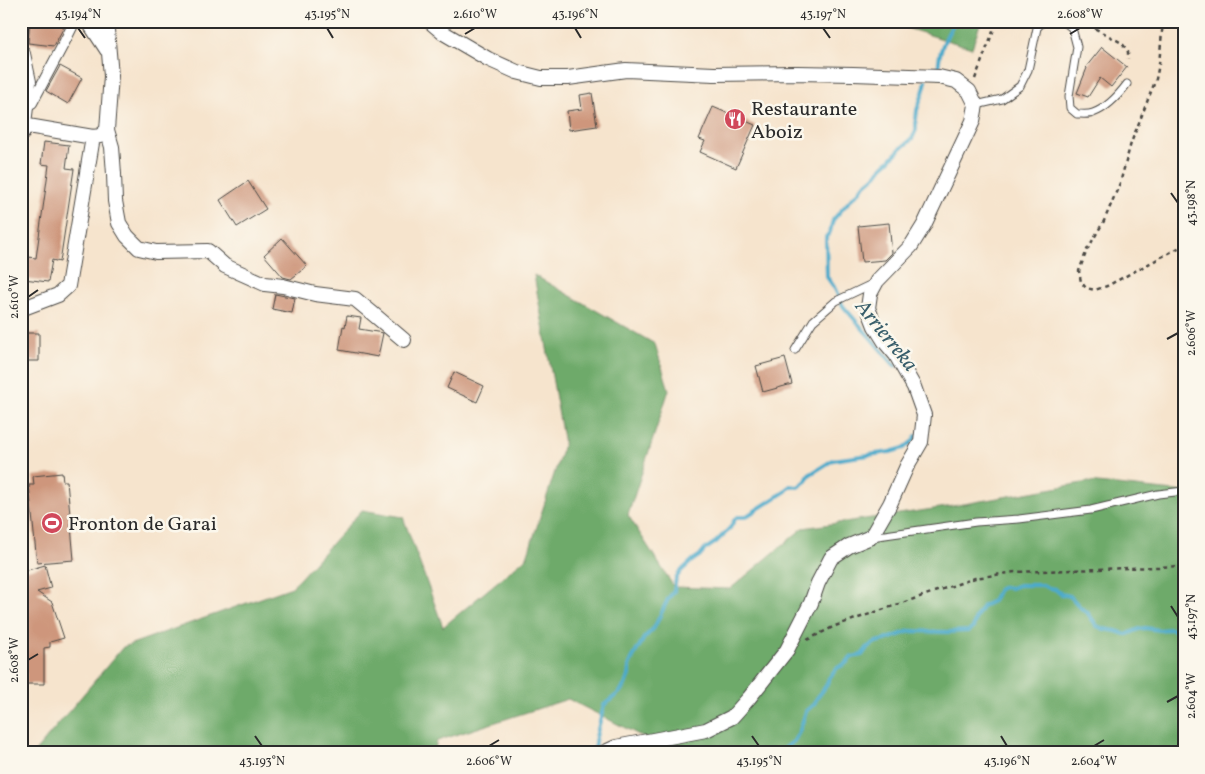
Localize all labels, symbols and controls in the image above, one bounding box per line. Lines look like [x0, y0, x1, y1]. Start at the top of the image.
text: 43.194°N [55, 7, 101, 23]
text: 43.195°N [304, 7, 350, 23]
text: 2.610°W [453, 7, 497, 23]
text: 43.196°N [552, 7, 598, 23]
text: 43.197°N [800, 7, 846, 23]
text: 2.608°W [1057, 7, 1103, 23]
place label: Restaurante Aboiz [751, 96, 857, 147]
restaurant icon: Restaurante Aboiz [723, 107, 747, 131]
text: 43.198°N [1184, 180, 1200, 226]
text: 2.610°W [7, 275, 23, 319]
water label: Arrierreka [847, 293, 924, 378]
text: 2.606°W [1184, 310, 1200, 356]
sports icon: Fronton de Garai [40, 511, 64, 535]
place label: Fronton de Garai [68, 511, 217, 539]
text: 43.197°N [1184, 594, 1200, 640]
text: 2.608°W [7, 637, 23, 683]
text: 2.604°W [1184, 673, 1200, 719]
text: 43.193°N [239, 754, 285, 770]
text: 2.606°W [466, 754, 512, 770]
text: 43.195°N [736, 754, 782, 770]
text: 43.196°N [984, 754, 1030, 770]
text: 2.604°W [1071, 754, 1117, 770]

